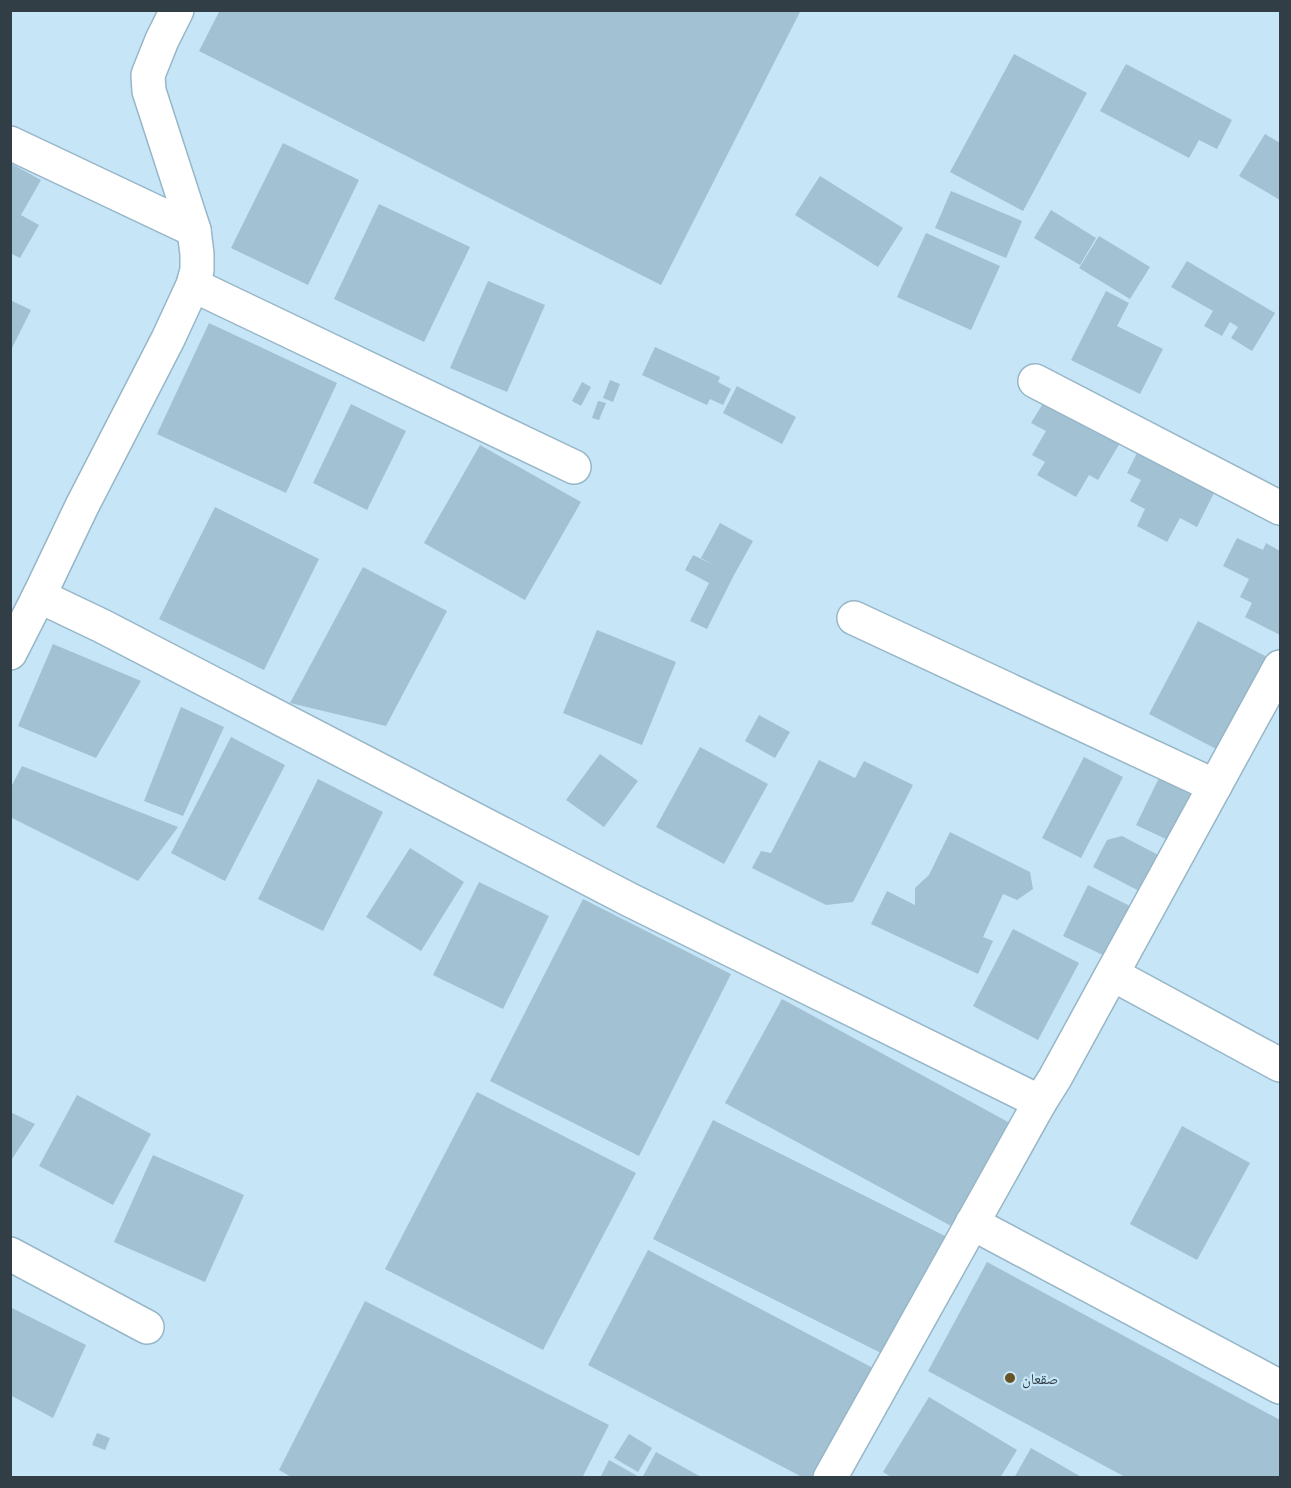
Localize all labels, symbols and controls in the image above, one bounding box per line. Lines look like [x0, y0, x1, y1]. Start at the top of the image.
place label: صقعان [1022, 1369, 1058, 1389]
marker: صقعان [1003, 1371, 1017, 1385]

